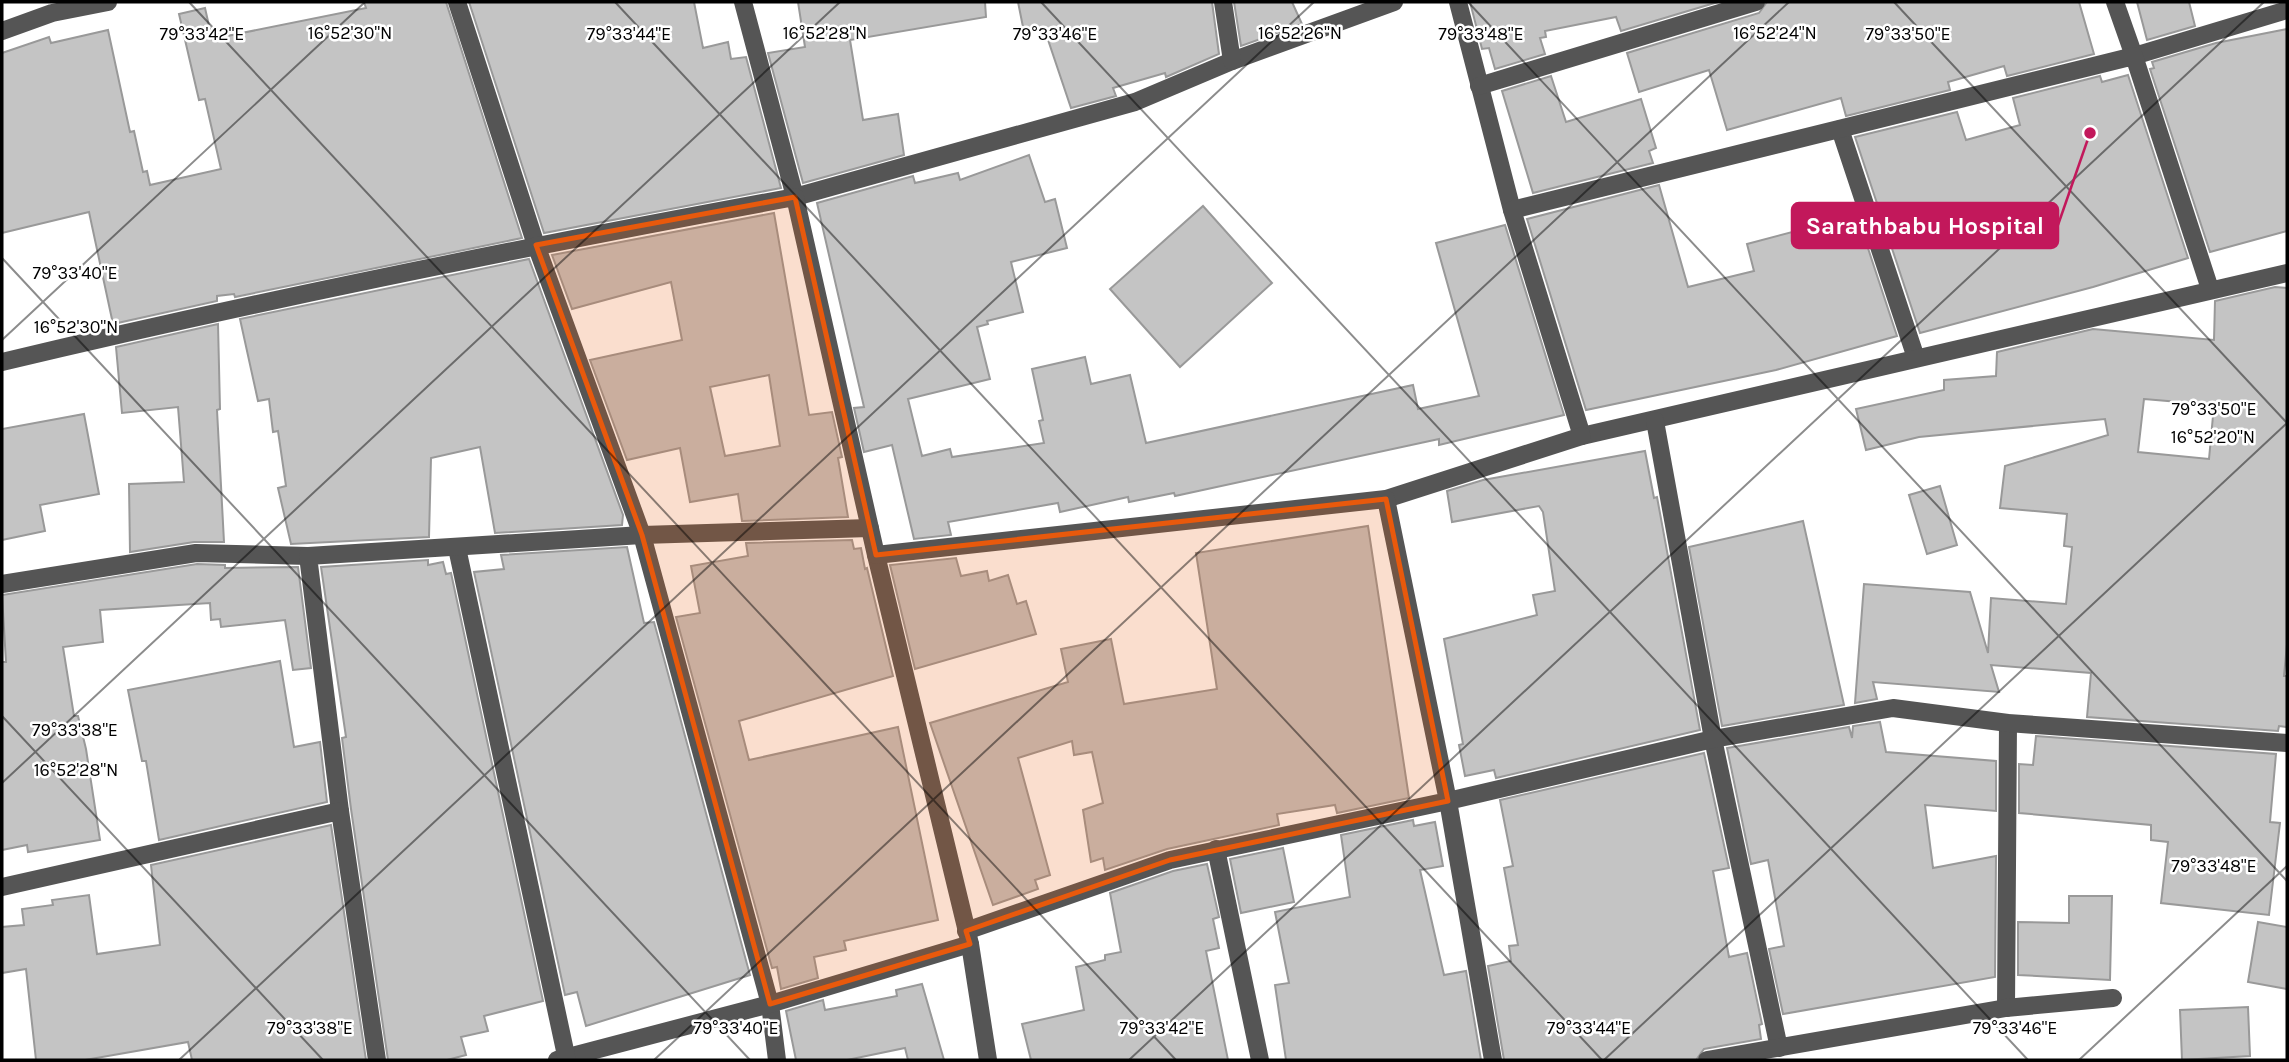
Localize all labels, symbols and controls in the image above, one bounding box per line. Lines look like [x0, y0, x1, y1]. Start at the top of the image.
text: 16°52'30"N [308, 22, 392, 44]
text: 16°52'28"N [783, 22, 867, 44]
text: 16°52'26"N [1258, 22, 1342, 44]
text: 16°52'24"N [1733, 22, 1817, 44]
text: 79°33'42"E [160, 23, 244, 45]
text: 79°33'44"E [587, 23, 671, 45]
text: 79°33'46"E [1013, 23, 1097, 45]
text: 79°33'48"E [1438, 23, 1524, 45]
text: 79°33'50"E [1865, 23, 1951, 45]
callout: Sarathbabu Hospital [1792, 203, 2058, 248]
text: Sarathbabu Hospital [1806, 212, 2044, 240]
text: 79°33'40"E [32, 262, 118, 284]
text: 16°52'30"N [34, 316, 118, 338]
text: 79°33'50"E [2171, 398, 2257, 420]
text: 16°52'20"N [2171, 426, 2255, 448]
text: 79°33'38"E [32, 719, 118, 741]
text: 16°52'28"N [34, 759, 118, 781]
text: 79°33'48"E [2171, 855, 2257, 877]
text: 79°33'38"E [267, 1017, 353, 1039]
text: 79°33'40"E [693, 1017, 779, 1039]
text: 79°33'42"E [1120, 1017, 1204, 1039]
text: 79°33'44"E [1547, 1017, 1631, 1039]
text: 79°33'46"E [1973, 1017, 2057, 1039]

